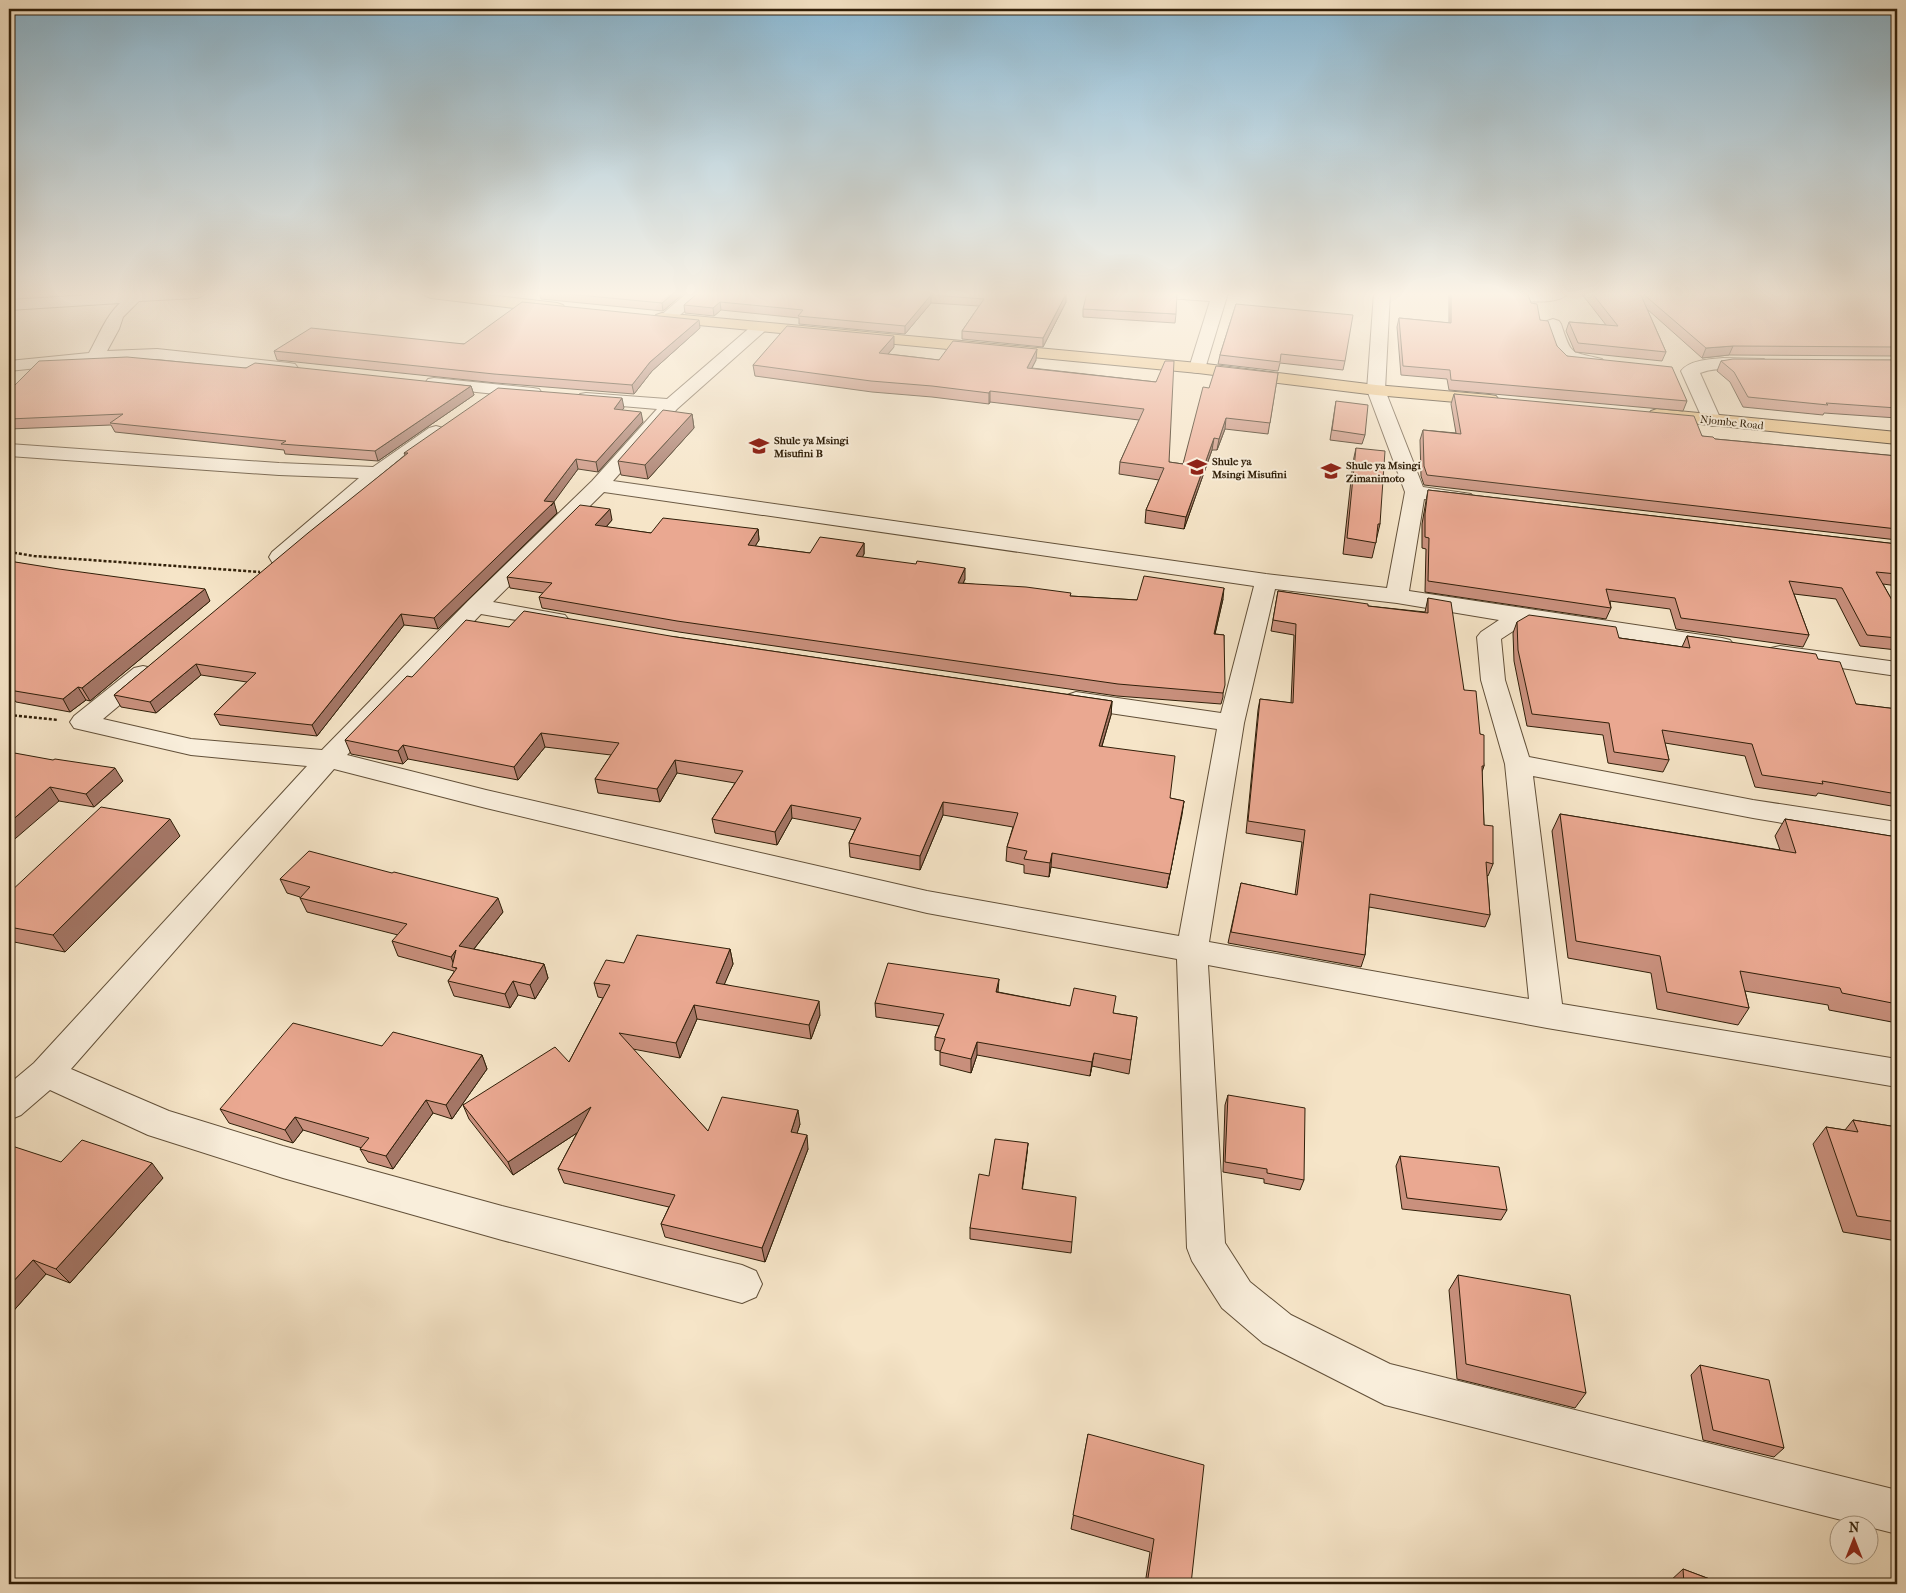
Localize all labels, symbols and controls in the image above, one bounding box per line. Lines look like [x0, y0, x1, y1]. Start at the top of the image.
street label: Njombe Road [1700, 413, 1765, 432]
place label: Shule ya Msingi Misufini B [773, 434, 850, 460]
school or university icon: Shule ya Msingi Misufini B [748, 435, 770, 457]
place label: Shule ya Msingi Misufini [1211, 455, 1287, 481]
school or university icon: Shule ya Msingi Misufini [1186, 456, 1208, 478]
place label: Shule ya Msingi Zimanimoto [1346, 459, 1422, 485]
school or university icon: Shule ya Msingi Zimanimoto [1320, 460, 1342, 482]
north arrow [1828, 1516, 1878, 1566]
text: N [1849, 1519, 1860, 1536]

